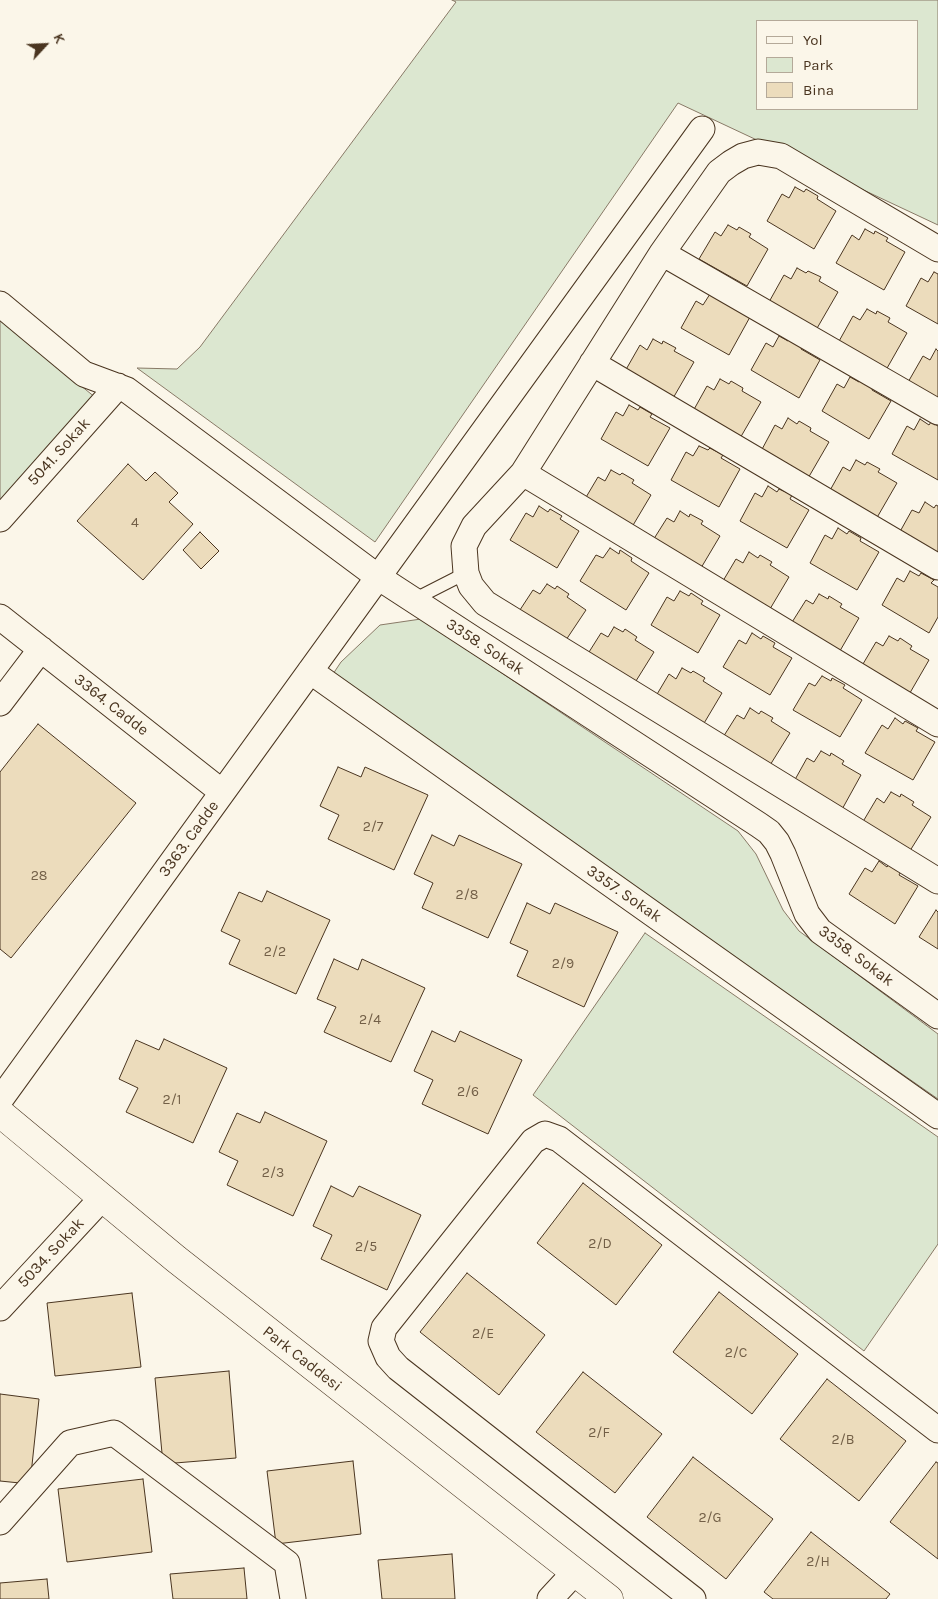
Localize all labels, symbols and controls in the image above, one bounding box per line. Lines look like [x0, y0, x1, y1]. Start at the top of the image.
north arrow [20, 20, 70, 70]
legend [756, 20, 918, 110]
text: K [49, 31, 69, 46]
text: Yol [803, 31, 823, 49]
text: Park [803, 56, 833, 74]
text: Bina [803, 81, 834, 99]
street label: 5041. Sokak [24, 414, 94, 490]
house number: 4 [131, 515, 139, 531]
street label: 3358. Sokak [442, 615, 528, 679]
street label: 3364. Cadde [70, 670, 152, 740]
street label: 3363. Cadde [155, 797, 223, 881]
house number: 2/7 [363, 819, 383, 835]
street label: 3357. Sokak [583, 861, 665, 927]
house number: 28 [31, 868, 47, 884]
house number: 2/8 [456, 887, 478, 903]
street label: 3358. Sokak [814, 921, 898, 991]
house number: 2/2 [264, 944, 286, 960]
house number: 2/9 [552, 956, 574, 972]
house number: 2/4 [359, 1012, 381, 1028]
house number: 2/6 [457, 1084, 479, 1100]
house number: 2/1 [163, 1092, 181, 1108]
house number: 2/3 [262, 1165, 284, 1181]
street label: 5034. Sokak [14, 1214, 88, 1292]
house number: 2/D [588, 1236, 612, 1252]
house number: 2/5 [355, 1239, 377, 1255]
street label: Park Caddesi [259, 1322, 345, 1396]
house number: 2/E [472, 1326, 494, 1342]
house number: 2/C [725, 1345, 747, 1361]
house number: 2/F [588, 1425, 610, 1441]
house number: 2/B [832, 1432, 854, 1448]
house number: 2/G [698, 1510, 722, 1526]
house number: 2/H [806, 1554, 830, 1570]

